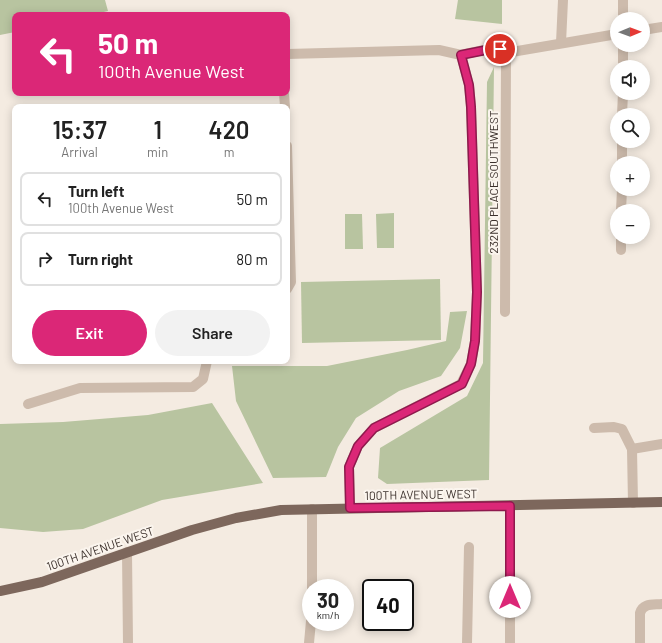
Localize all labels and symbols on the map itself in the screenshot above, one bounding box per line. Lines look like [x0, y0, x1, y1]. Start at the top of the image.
north arrow [610, 12, 650, 52]
pin [483, 32, 517, 66]
street label: 232ND PLACE SOUTHWEST [486, 110, 500, 254]
street label: 100TH AVENUE WEST [365, 486, 478, 502]
street label: 100TH AVENUE WEST [45, 523, 156, 573]
position arrow [489, 576, 531, 618]
speed limit sign: 40 [362, 579, 414, 631]

